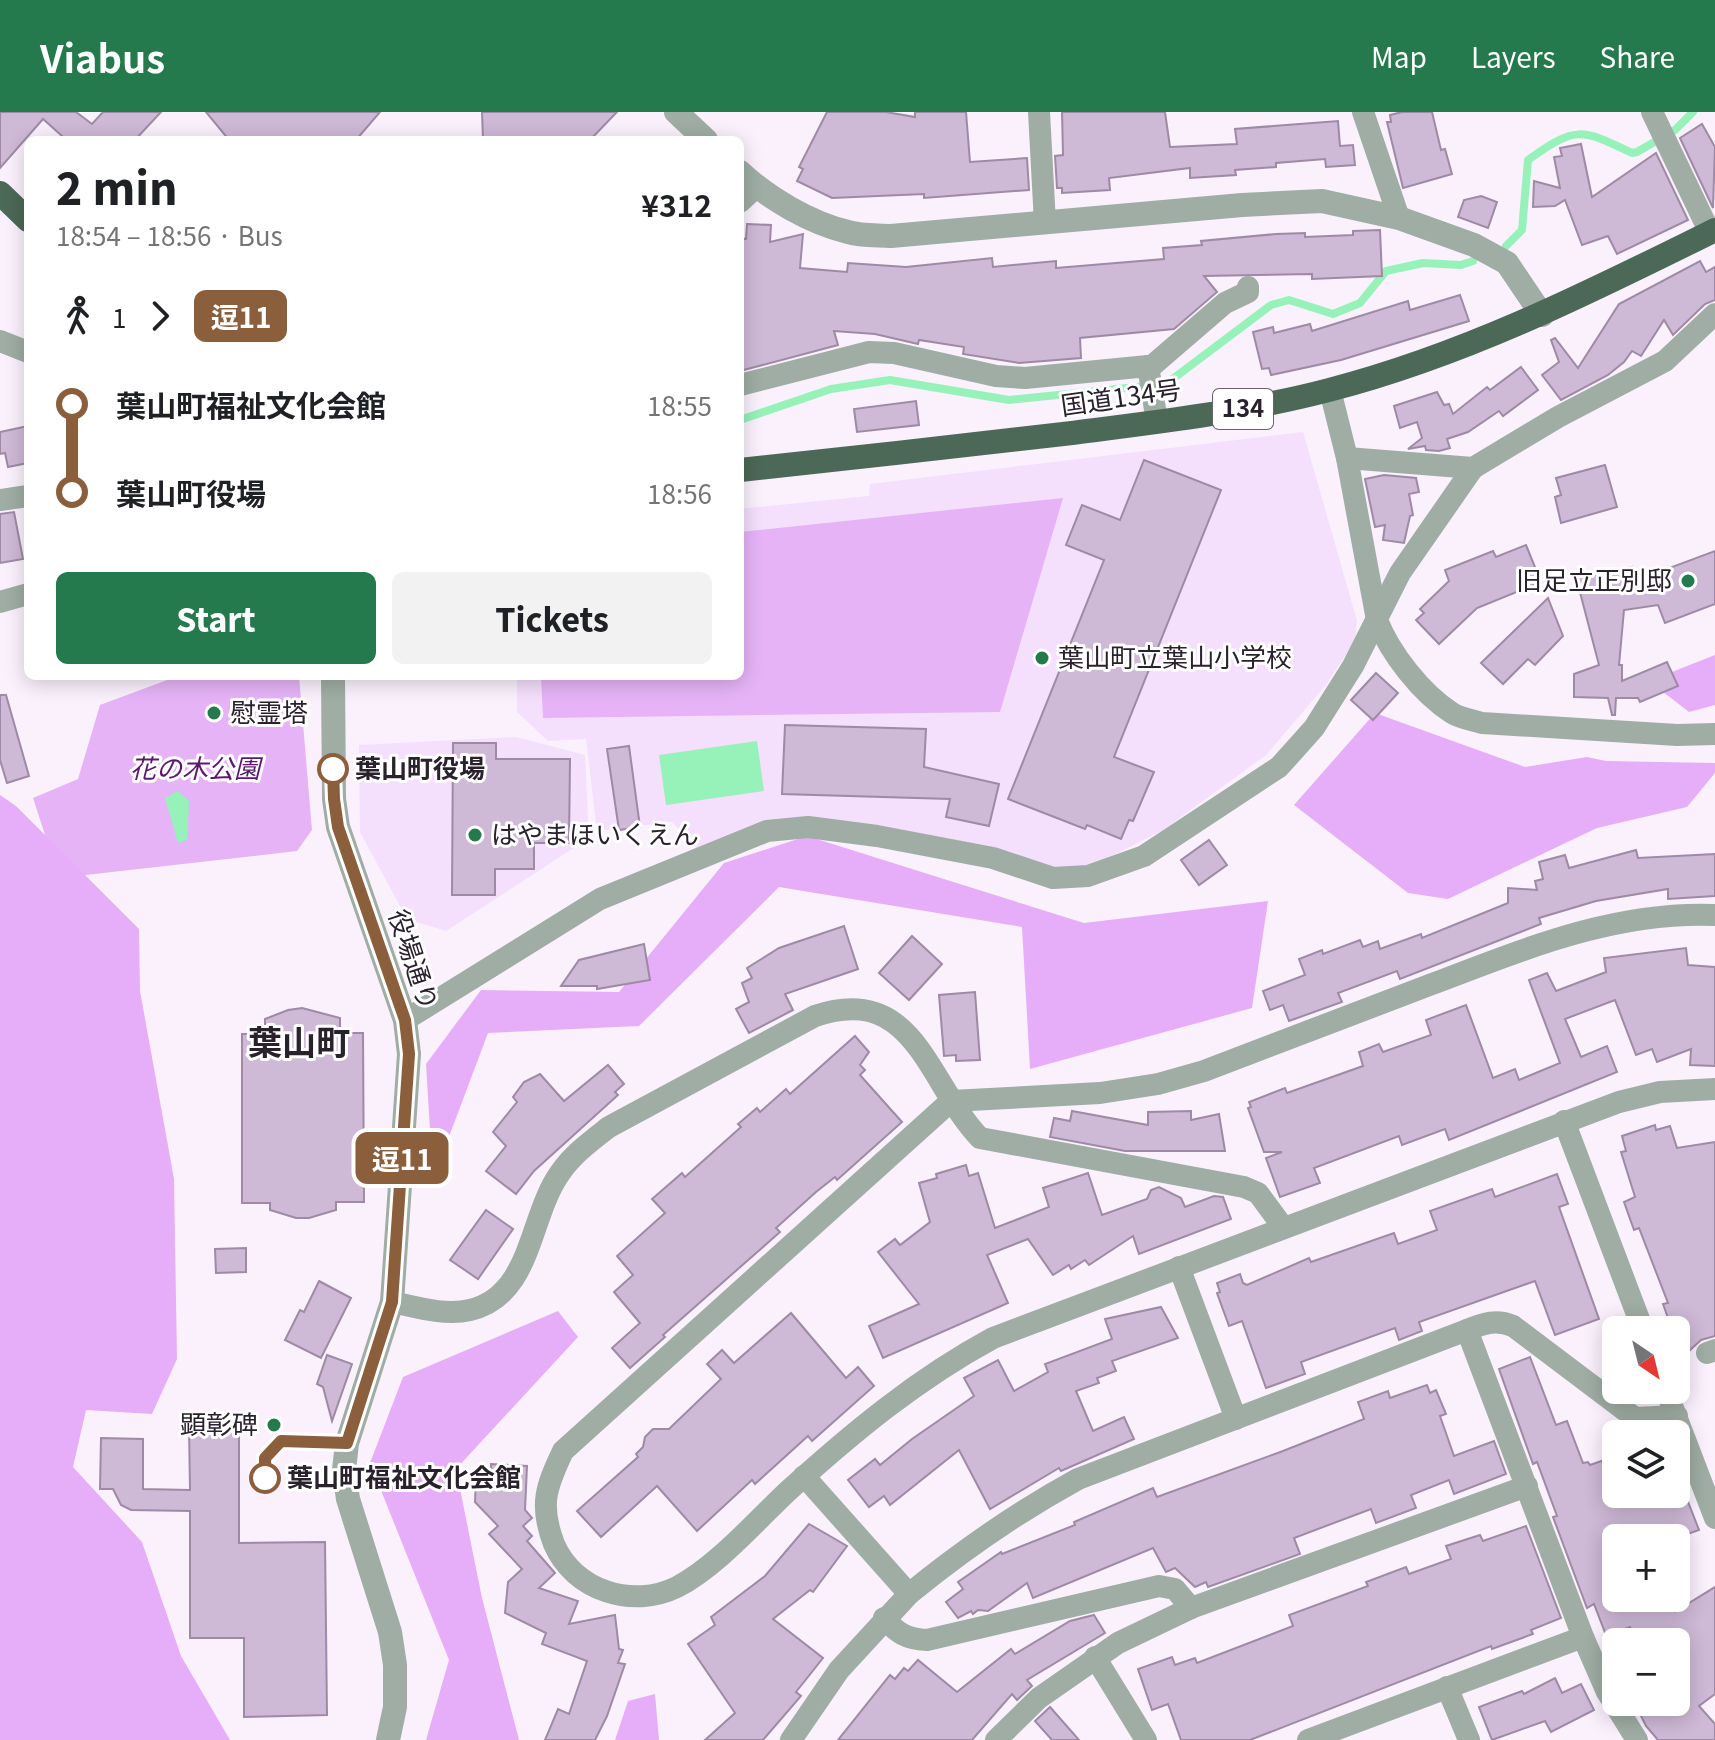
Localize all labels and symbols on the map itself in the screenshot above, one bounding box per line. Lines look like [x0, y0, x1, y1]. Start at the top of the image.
street label: 国道134号 [1058, 369, 1183, 422]
road number: 134 [1213, 389, 1273, 429]
place label: 旧足立正別邸 [1516, 560, 1672, 597]
marker: 旧足立正別邸 [1679, 572, 1697, 590]
place label: 葉山町立葉山小学校 [1058, 637, 1292, 674]
marker: 葉山町立葉山小学校 [1033, 649, 1051, 667]
place label: 慰霊塔 [230, 692, 308, 729]
marker: 慰霊塔 [205, 704, 223, 722]
park label: 花の木公園 [130, 748, 264, 785]
place label: 葉山町役場 [355, 748, 485, 785]
marker: 葉山町役場 [318, 754, 348, 784]
place label: はやまほいくえん [491, 814, 699, 851]
marker: はやまほいくえん [466, 826, 484, 844]
street label: 役場通り [382, 904, 449, 1014]
district label: 葉山町 [248, 1016, 350, 1065]
line badge: 逗11 [356, 1132, 448, 1184]
north arrow [1602, 1316, 1690, 1404]
place label: 顕彰碑 [180, 1404, 258, 1441]
marker: 顕彰碑 [265, 1416, 283, 1434]
place label: 葉山町福祉文化会館 [287, 1457, 521, 1494]
marker: 葉山町福祉文化会館 [250, 1463, 280, 1493]

